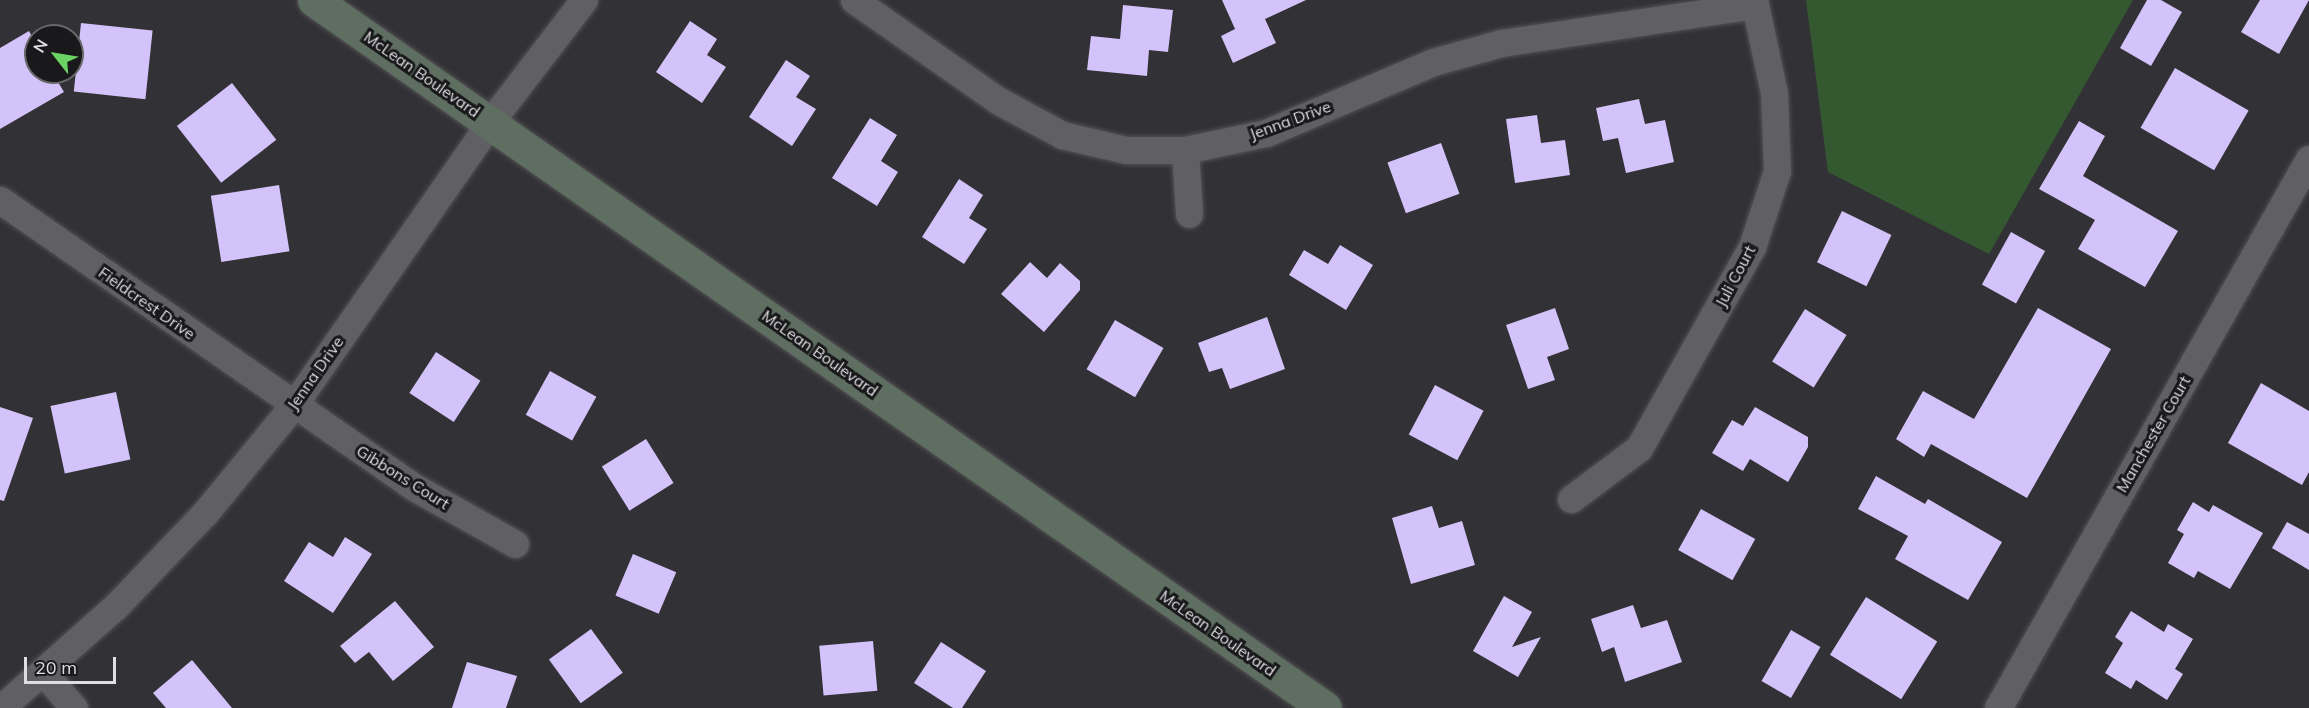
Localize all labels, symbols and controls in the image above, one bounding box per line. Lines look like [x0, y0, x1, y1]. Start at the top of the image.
north arrow [24, 24, 84, 84]
street label: McLean Boulevard [360, 27, 484, 121]
text: N [29, 35, 52, 56]
street label: Jenna Drive [1247, 96, 1333, 144]
street label: Juli Court [1711, 242, 1759, 310]
street label: Fieldcrest Drive [95, 263, 199, 343]
street label: McLean Boulevard [758, 306, 882, 400]
street label: Jenna Drive [283, 333, 347, 413]
street label: Manchester Court [2112, 372, 2194, 496]
street label: Gibbons Court [353, 441, 453, 513]
street label: McLean Boulevard [1156, 586, 1280, 680]
scale bar [27, 645, 118, 683]
text: 20 m [35, 656, 77, 679]

